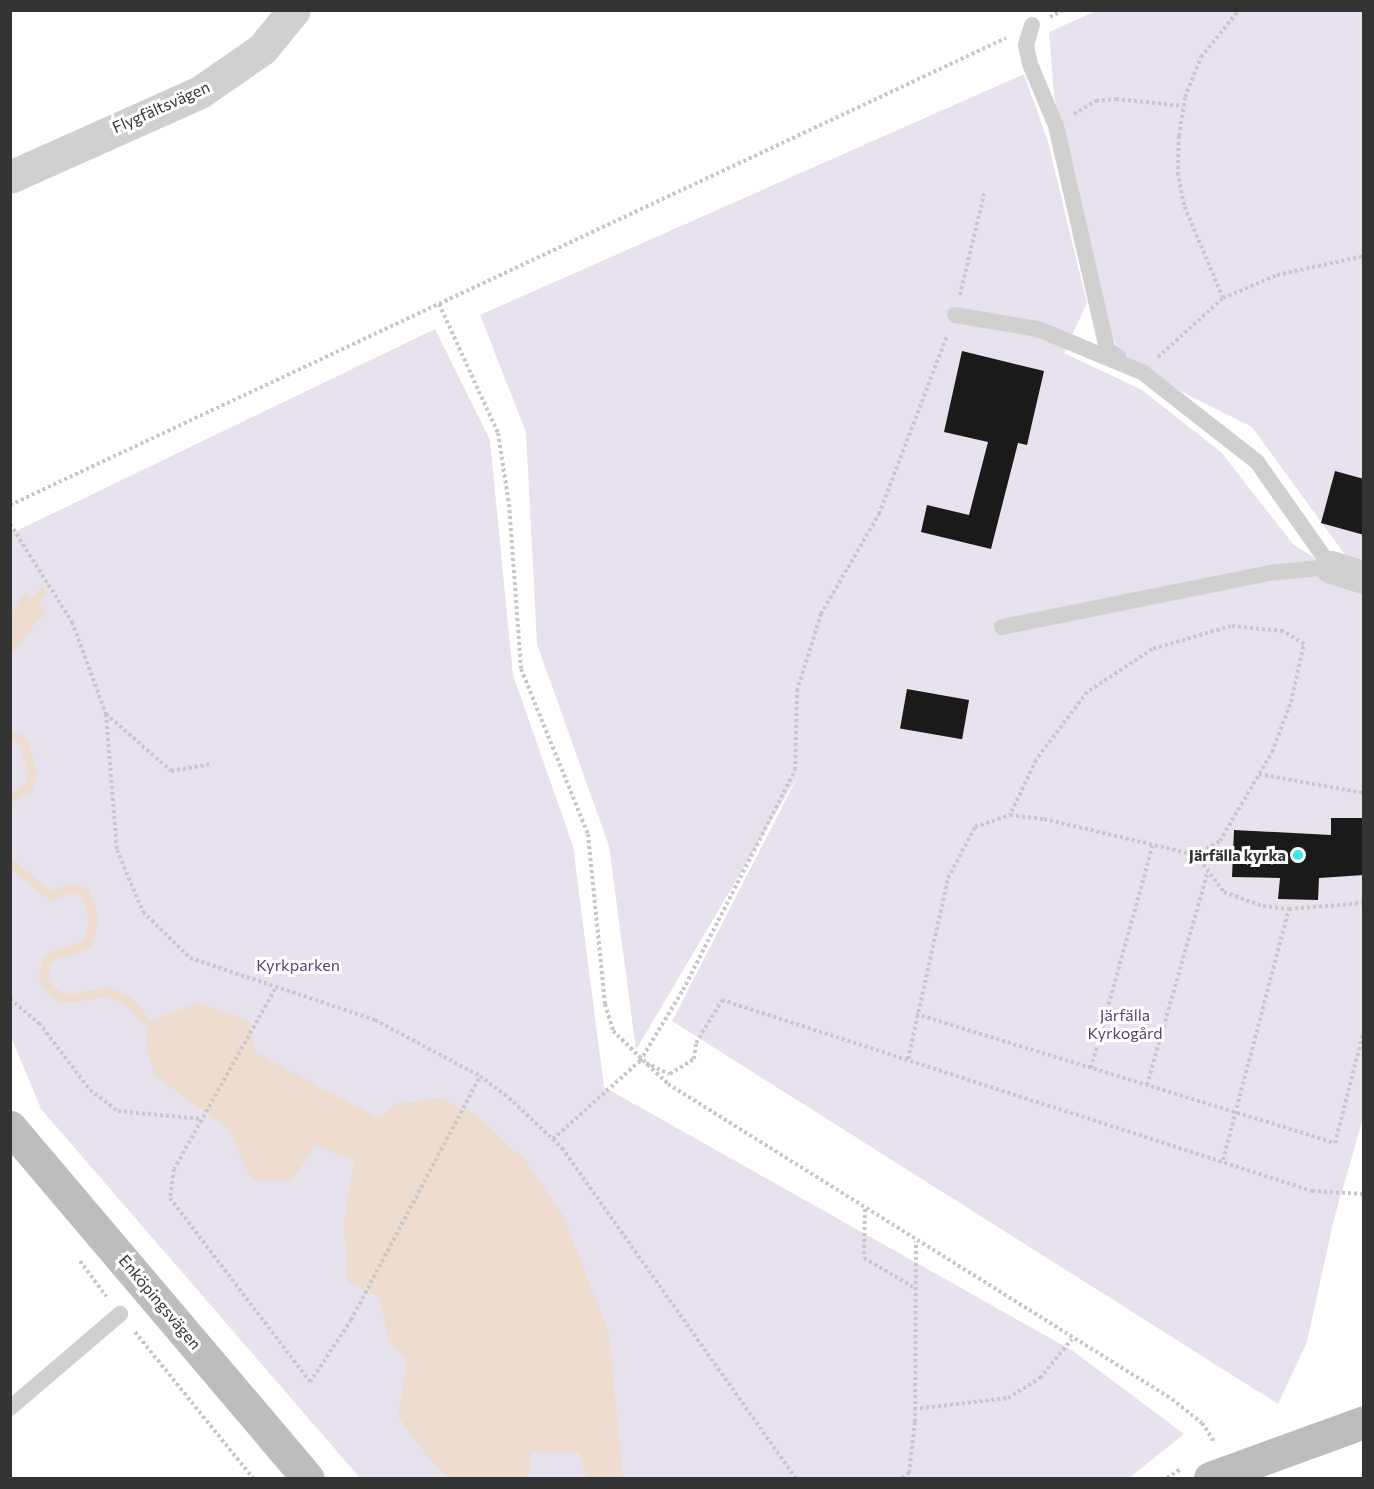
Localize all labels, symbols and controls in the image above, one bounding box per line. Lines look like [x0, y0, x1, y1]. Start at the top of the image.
street label: Flygfältsvägen [109, 77, 213, 137]
place label: Järfälla kyrka [1189, 845, 1286, 865]
marker: Järfälla kyrka [1291, 848, 1305, 862]
park label: Kyrkparken [256, 955, 340, 975]
park label: Järfälla Kyrkogård [1088, 1005, 1162, 1043]
street label: Enköpingsvägen [115, 1251, 205, 1353]

